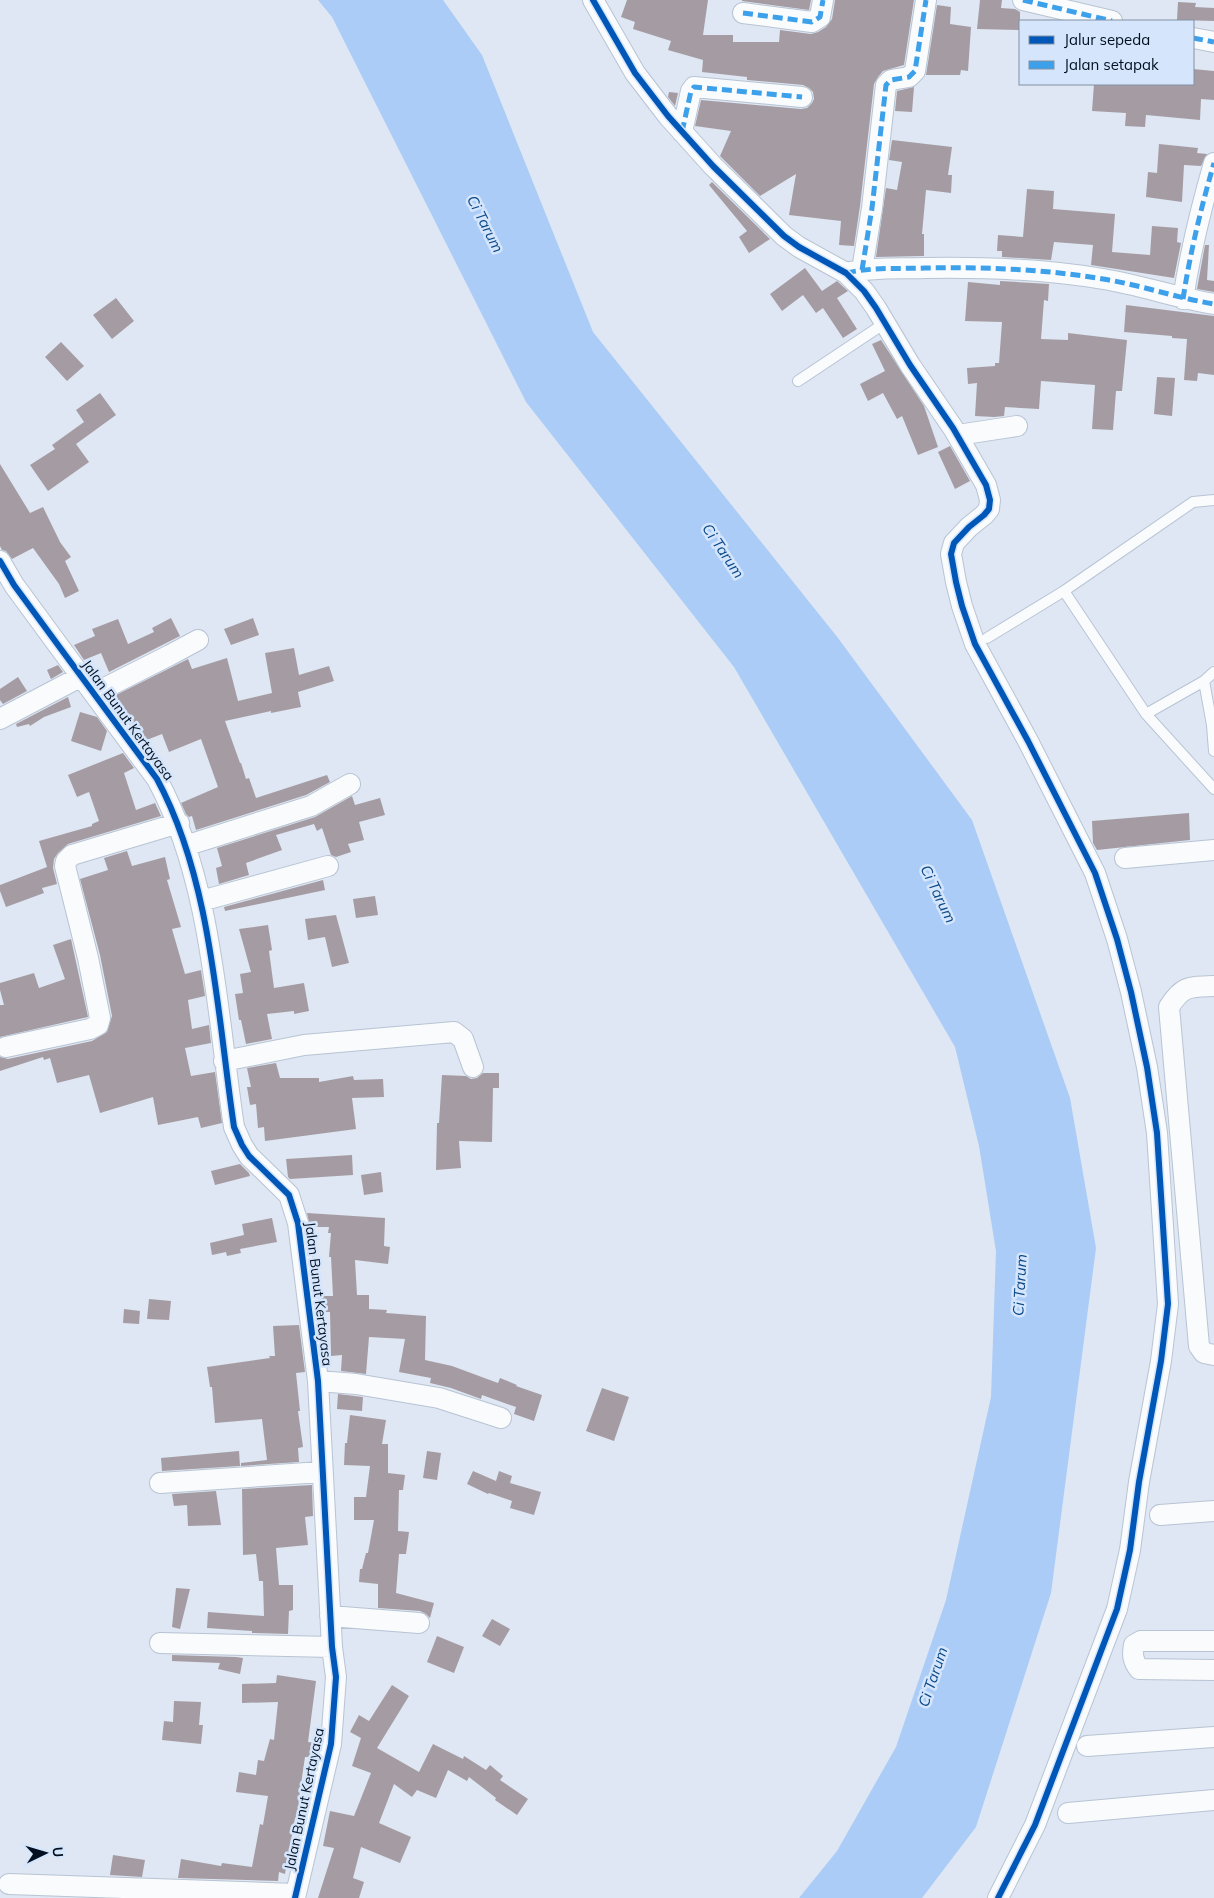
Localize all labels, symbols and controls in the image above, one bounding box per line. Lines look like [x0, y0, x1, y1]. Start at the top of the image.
legend [1019, 20, 1194, 85]
text: Jalur sepeda [1064, 30, 1150, 49]
text: Jalan setapak [1064, 55, 1159, 74]
water label: Ci Tarum [463, 192, 508, 256]
water label: Ci Tarum [698, 520, 749, 582]
street label: Jalan Bunut Kertayasa [78, 656, 178, 784]
water label: Ci Tarum [916, 862, 961, 926]
street label: Jalan Bunut Kertayasa [301, 1221, 337, 1367]
water label: Ci Tarum [1008, 1254, 1031, 1316]
water label: Ci Tarum [913, 1644, 952, 1709]
street label: Jalan Bunut Kertayasa [280, 1726, 328, 1872]
north arrow [20, 1828, 70, 1878]
text: U [49, 1846, 67, 1858]

